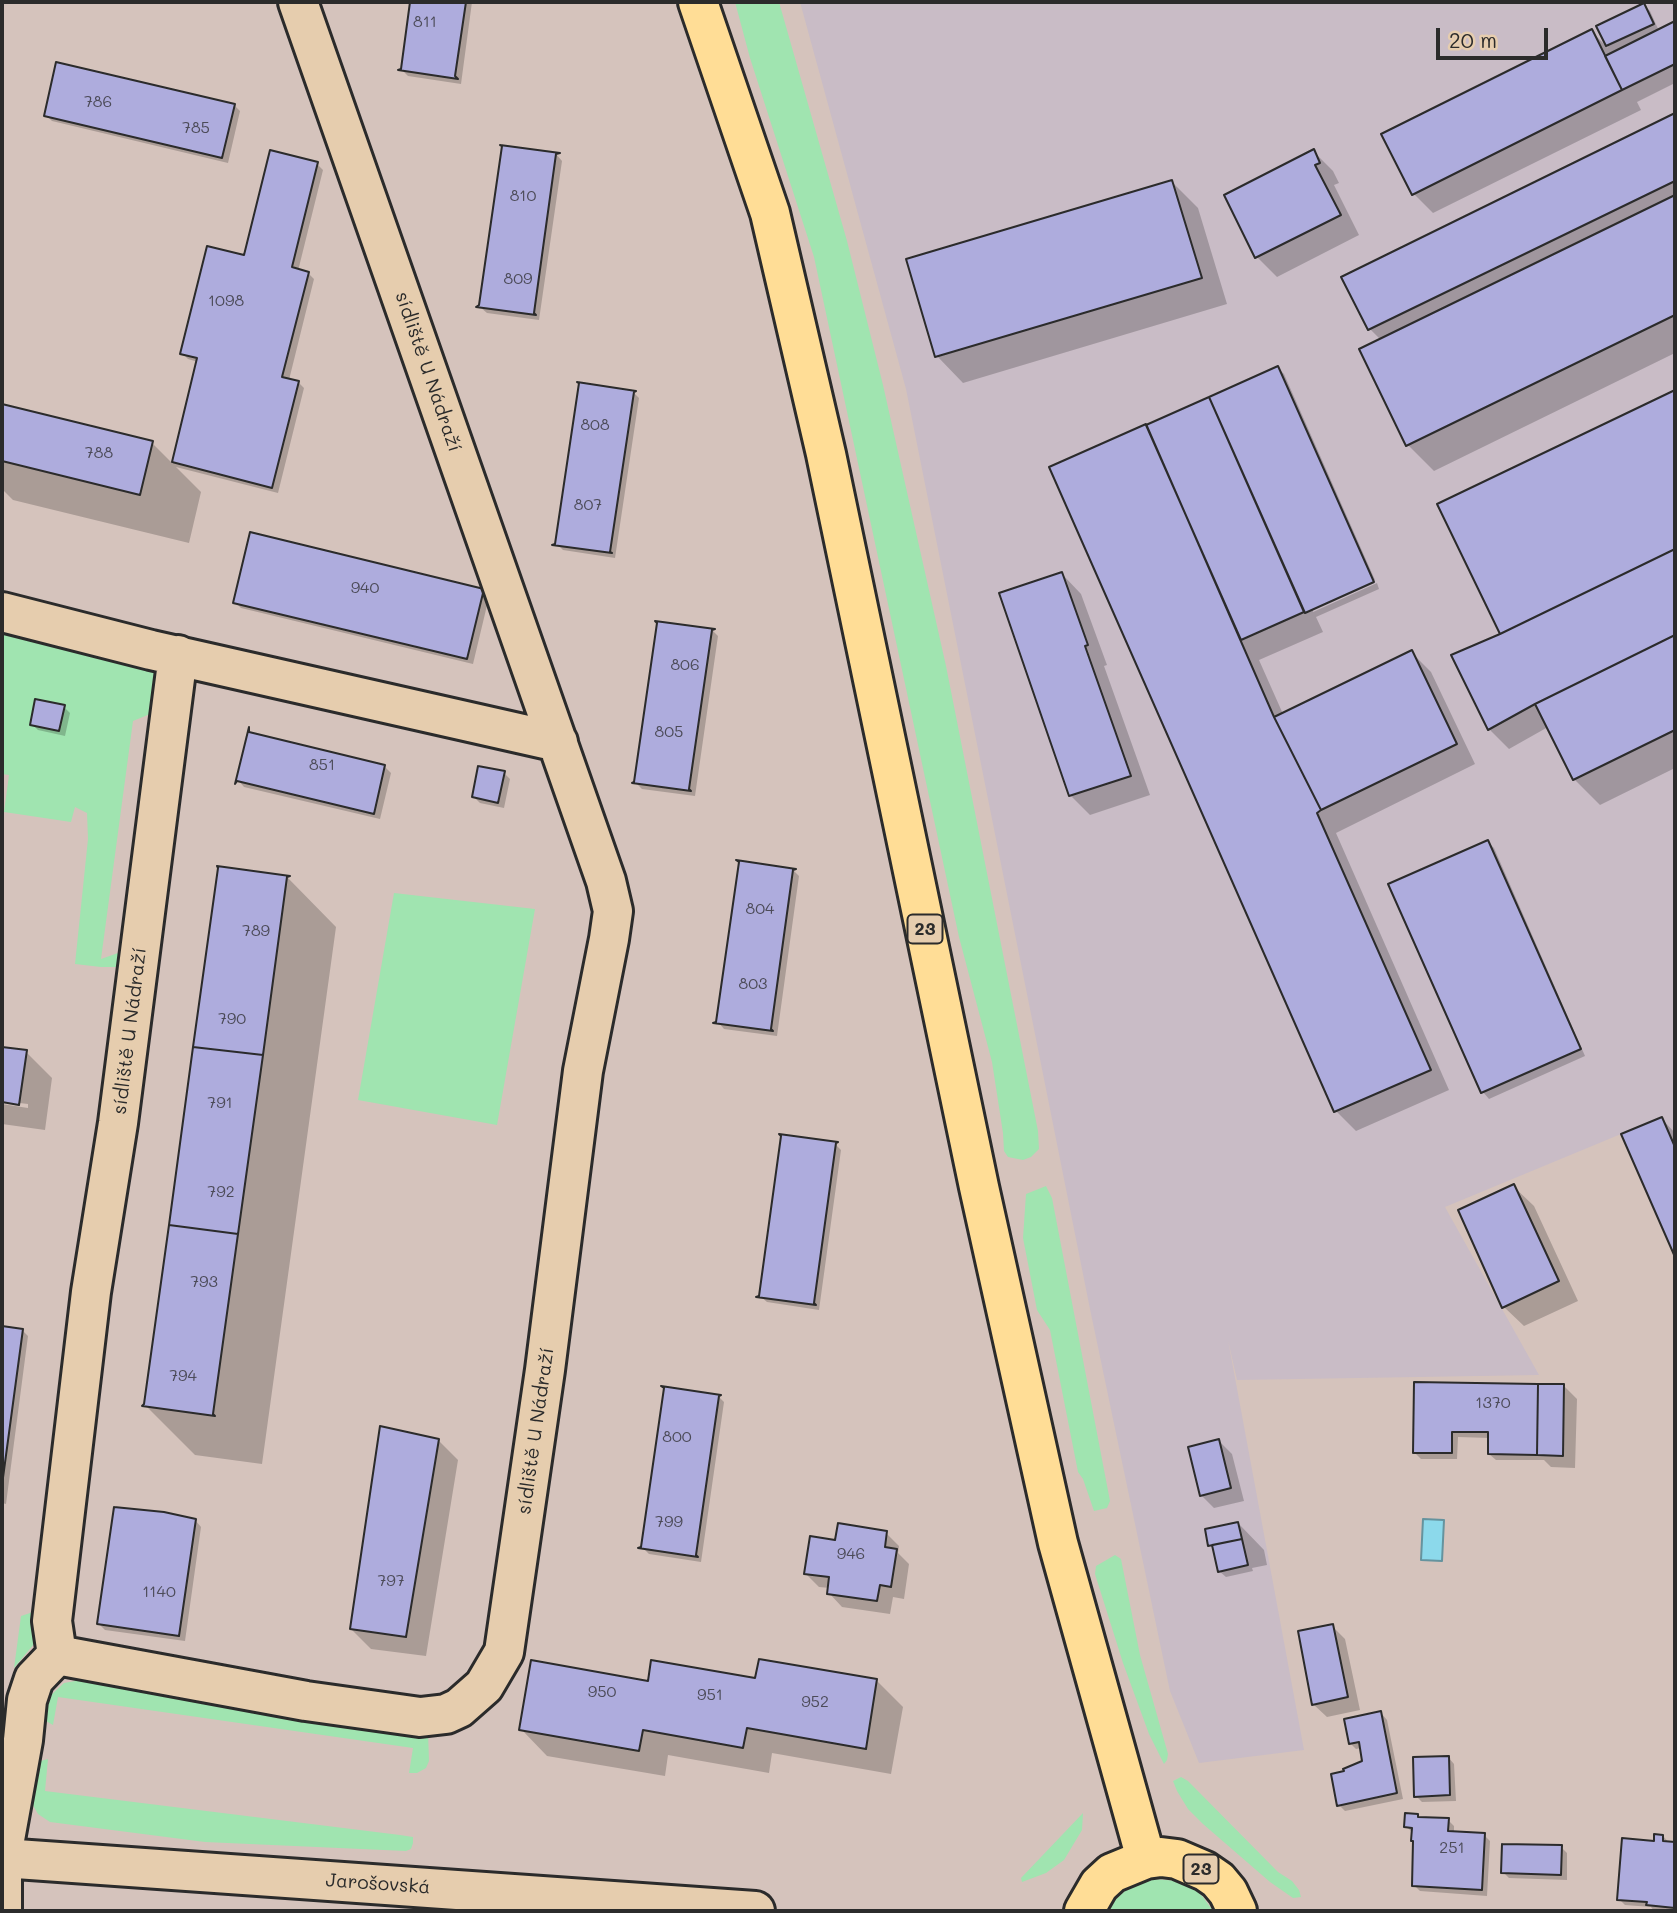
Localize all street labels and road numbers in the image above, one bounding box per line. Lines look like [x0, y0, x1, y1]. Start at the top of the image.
street label: sídliště U Nádraží [390, 289, 466, 455]
road number: 23 [908, 914, 942, 944]
street label: sídliště U Nádraží [108, 946, 152, 1116]
street label: sídliště U Nádraží [513, 1346, 559, 1516]
road number: 23 [1184, 1854, 1218, 1884]
street label: Jarošovská [325, 1869, 431, 1899]

